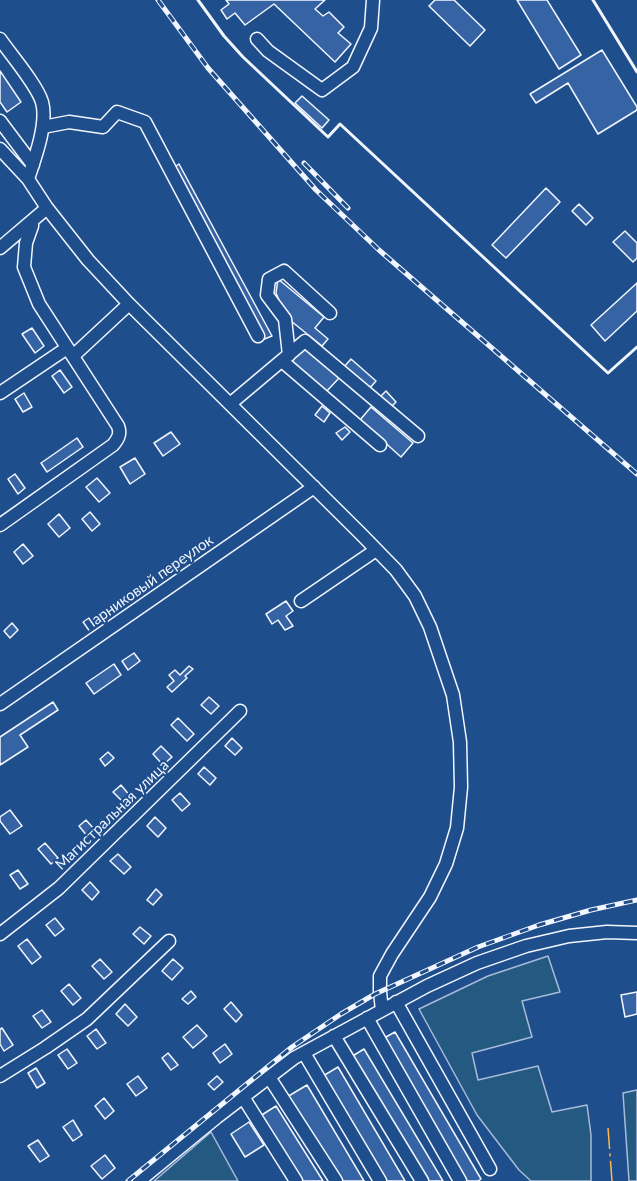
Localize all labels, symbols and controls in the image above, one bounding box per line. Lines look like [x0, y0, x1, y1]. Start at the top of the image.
street label: Парниковый переулок [79, 531, 217, 635]
street label: Магистральная улица [52, 756, 172, 874]

